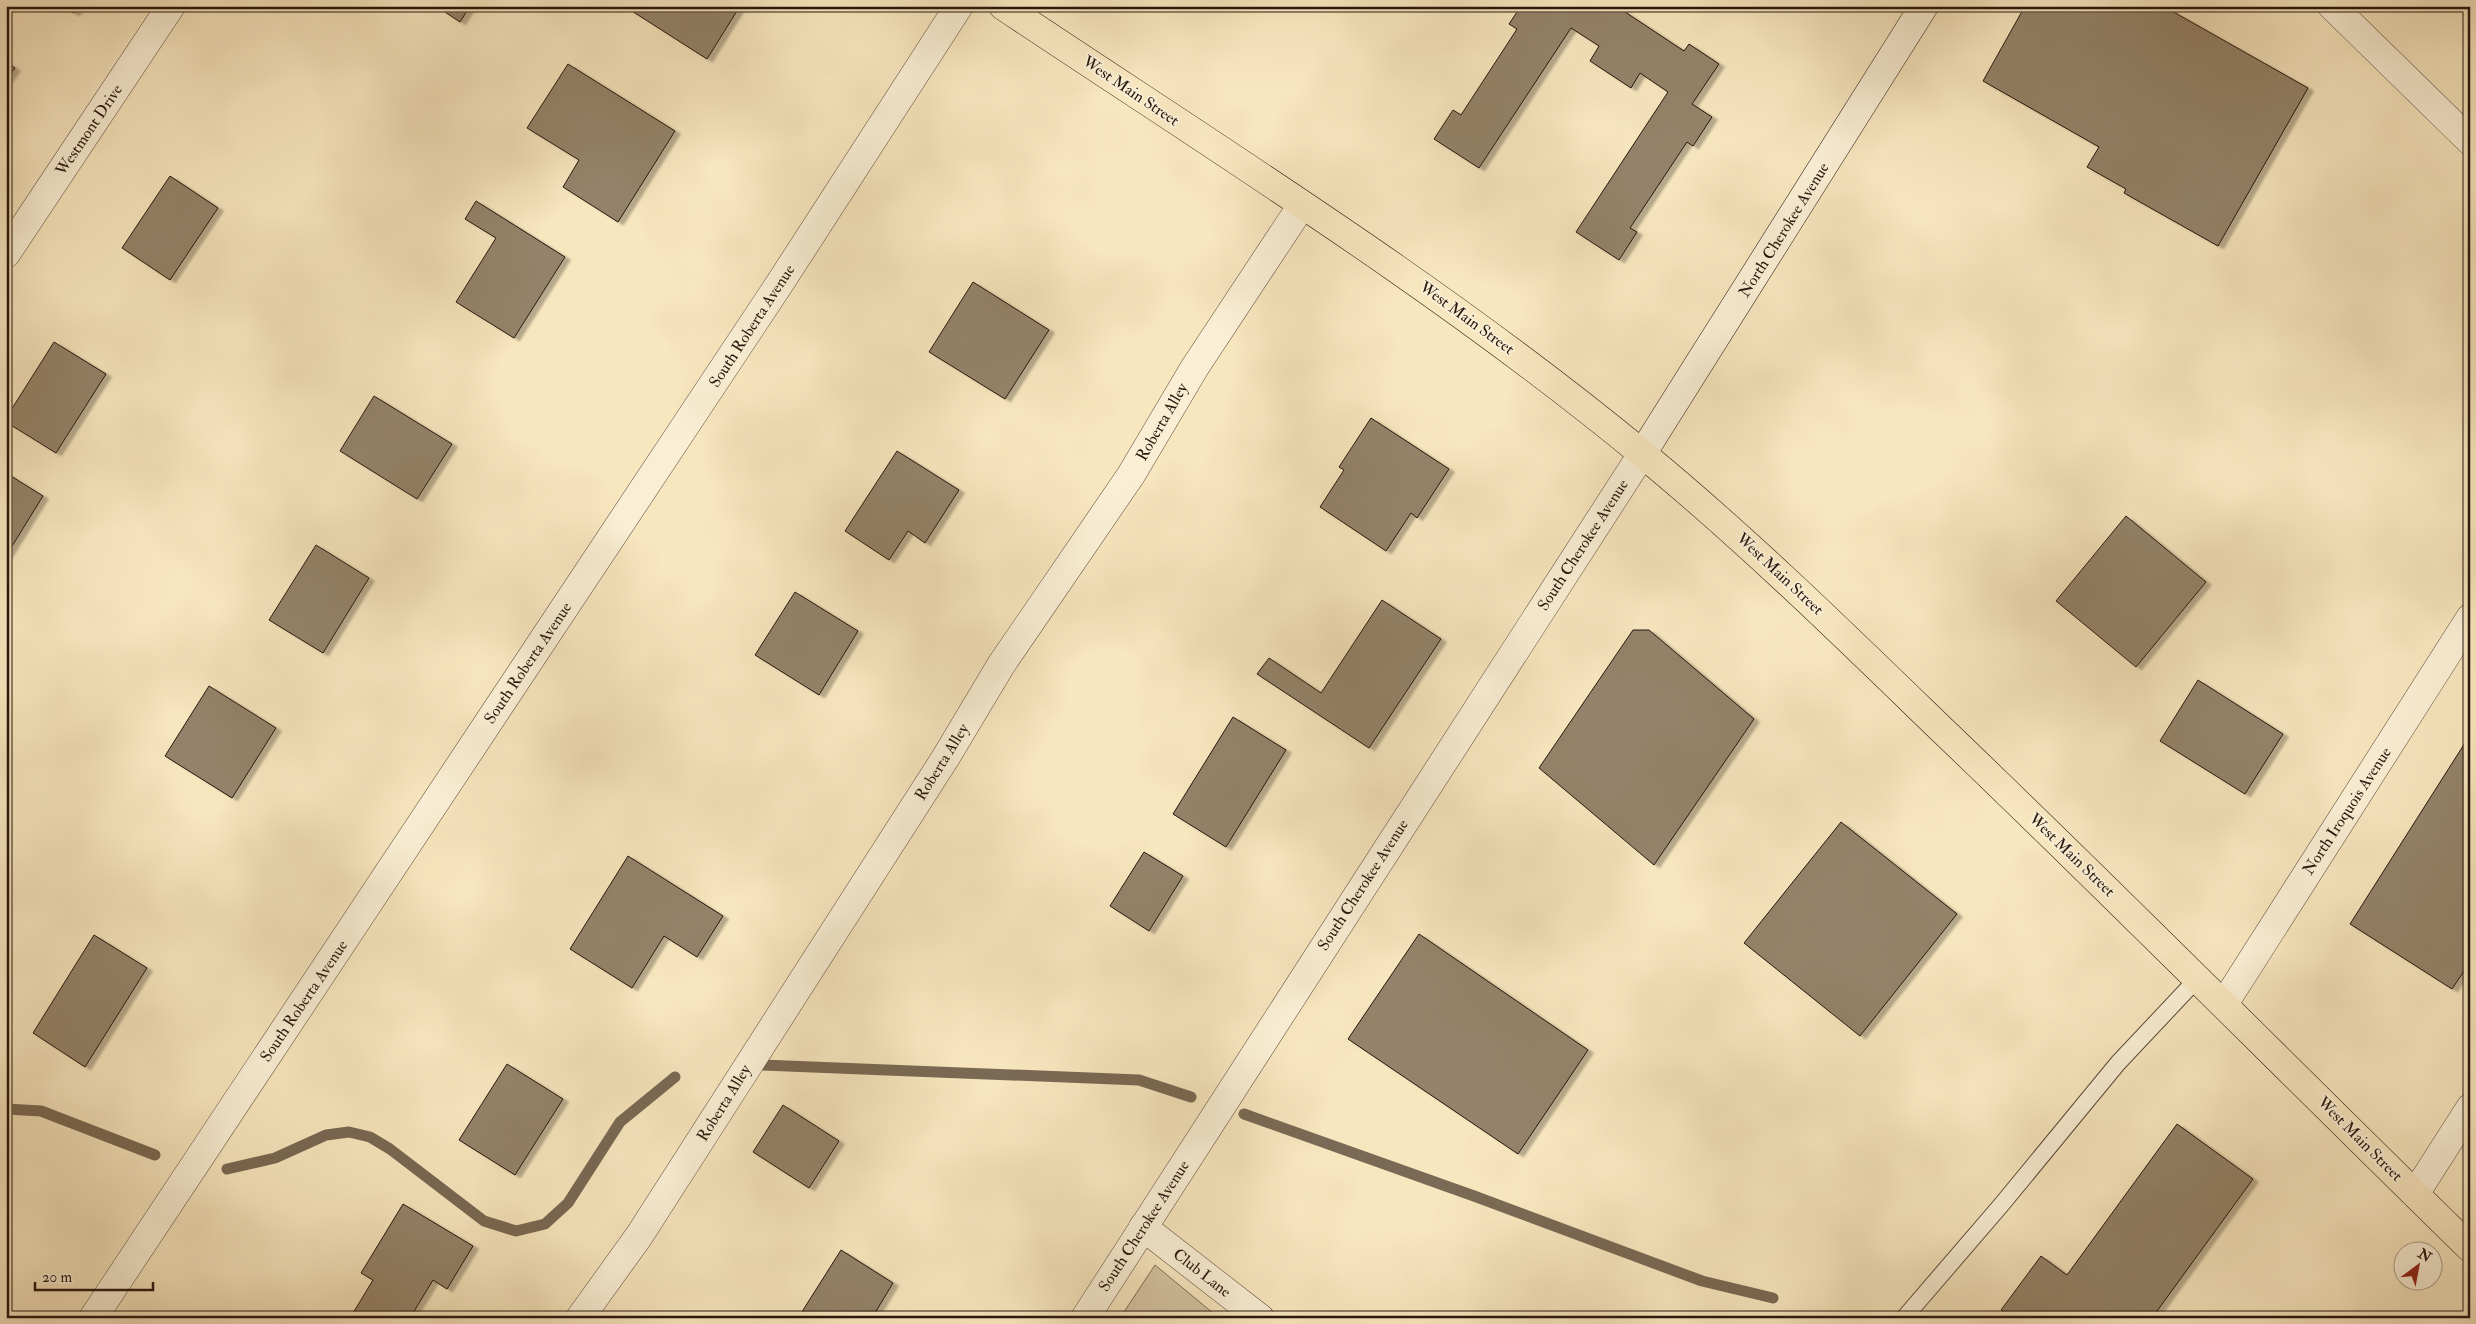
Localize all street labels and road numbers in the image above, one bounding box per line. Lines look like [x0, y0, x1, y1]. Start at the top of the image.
street label: West Main Street [1078, 51, 1183, 131]
street label: Westmont Drive [51, 80, 127, 180]
street label: North Cherokee Avenue [1734, 159, 1834, 301]
street label: South Roberta Avenue [705, 260, 799, 391]
street label: West Main Street [1415, 276, 1518, 359]
street label: Roberta Alley [1132, 379, 1193, 465]
street label: South Cherokee Avenue [1533, 475, 1633, 614]
street label: West Main Street [1732, 528, 1828, 619]
street label: South Roberta Avenue [480, 598, 576, 728]
street label: Roberta Alley [911, 719, 974, 804]
street label: North Iroquois Avenue [2298, 743, 2396, 879]
street label: West Main Street [2024, 808, 2119, 901]
street label: South Cherokee Avenue [1313, 815, 1413, 954]
street label: South Roberta Avenue [256, 936, 352, 1066]
street label: Roberta Alley [693, 1060, 756, 1145]
street label: West Main Street [2313, 1092, 2407, 1186]
street label: South Cherokee Avenue [1094, 1156, 1194, 1295]
street label: Club Lane [1169, 1244, 1235, 1302]

